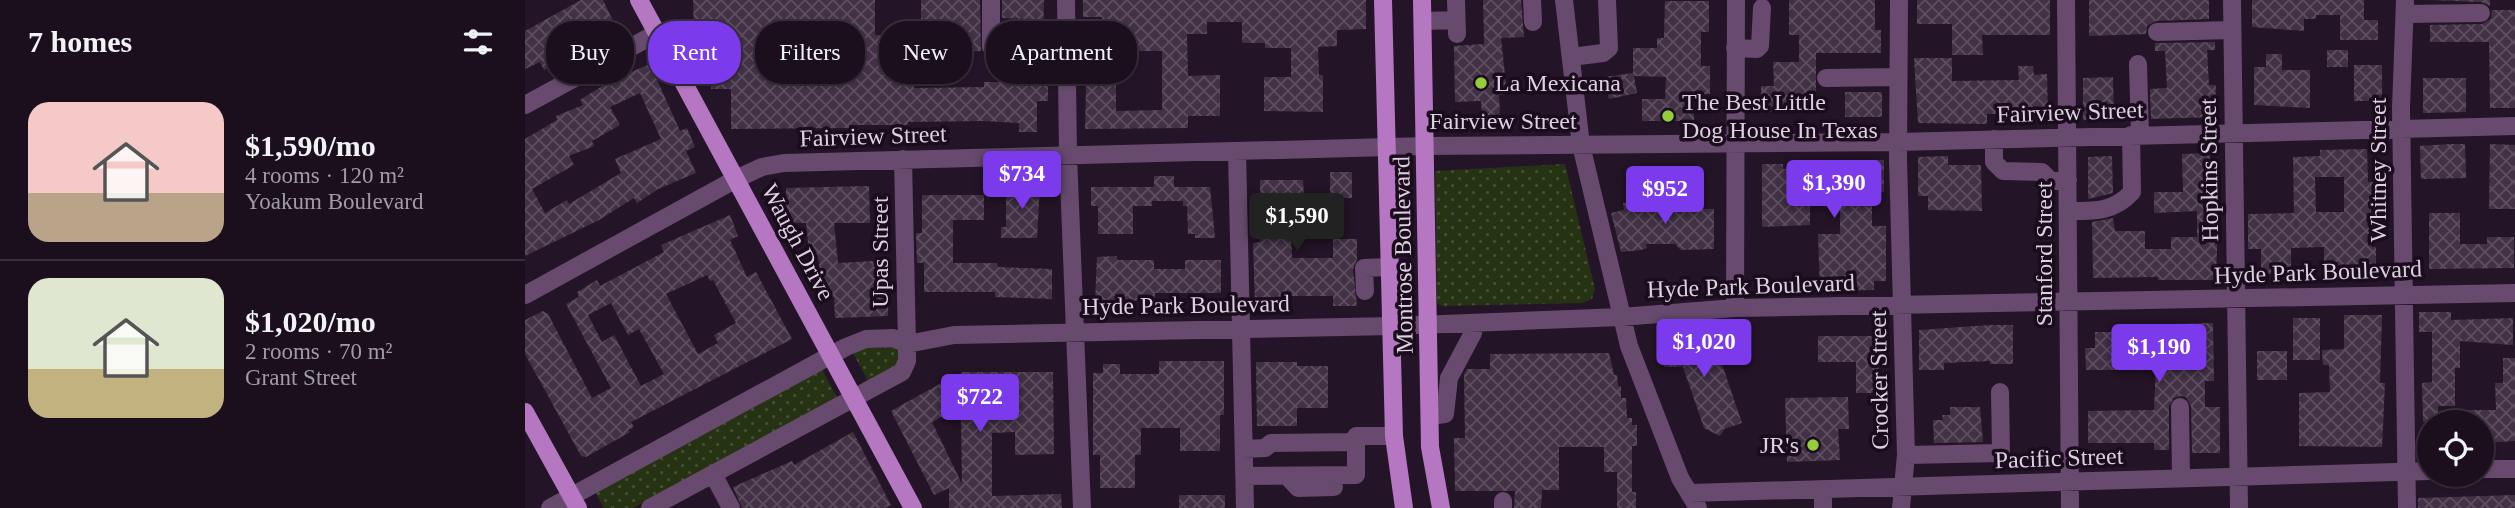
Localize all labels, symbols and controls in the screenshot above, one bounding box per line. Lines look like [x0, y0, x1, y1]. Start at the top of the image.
chip: Buy [546, 21, 634, 84]
chip: Rent [648, 21, 741, 84]
chip: Filters [755, 21, 865, 84]
chip: New [879, 21, 972, 84]
chip: Apartment [986, 21, 1137, 84]
icon: filters [459, 23, 497, 61]
text: 7 homes [28, 25, 132, 58]
place label: La Mexicana [1495, 70, 1621, 96]
marker: La Mexicana [1473, 75, 1489, 91]
place label: The Best Little Dog House In Texas [1682, 89, 1878, 143]
street label: Fairview Street [1996, 96, 2144, 128]
street label: Whitney Street [2365, 97, 2391, 242]
street label: Hopkins Street [2195, 98, 2223, 242]
street label: Fairview Street [1429, 108, 1577, 134]
marker: The Best Little Dog House In Texas [1660, 108, 1676, 124]
street label: Fairview Street [799, 120, 947, 152]
text: $1,590/mo [245, 129, 376, 162]
icon: home [84, 130, 168, 214]
pin: $734 [981, 152, 1063, 211]
street label: Montrose Boulevard [1388, 156, 1418, 354]
pin: $1,390 [1777, 160, 1891, 220]
text: $734 [999, 161, 1045, 186]
text: 4 rooms · 120 m² [245, 163, 404, 188]
pin: $952 [1624, 166, 1706, 226]
text: $1,390 [1802, 170, 1866, 195]
text: $952 [1642, 176, 1688, 201]
street label: Waugh Drive [756, 179, 840, 305]
street label: Stanford Street [2031, 181, 2057, 326]
text: Yoakum Boulevard [245, 189, 423, 214]
pin: $1,590 [1240, 194, 1354, 253]
street label: Upas Street [867, 196, 893, 308]
text: $1,590 [1265, 203, 1329, 228]
street label: Hyde Park Boulevard [2214, 255, 2422, 289]
street label: Hyde Park Boulevard [1647, 269, 1855, 303]
street label: Hyde Park Boulevard [1082, 290, 1290, 320]
text: $1,020/mo [245, 305, 376, 338]
icon: home [84, 306, 168, 390]
street label: Crocker Street [1865, 310, 1893, 450]
pin: $1,020 [1647, 320, 1761, 379]
pin: $1,190 [2102, 324, 2216, 384]
text: $1,020 [1672, 329, 1736, 354]
text: $1,190 [2127, 334, 2191, 359]
text: 2 rooms · 70 m² [245, 339, 392, 364]
text: Grant Street [245, 365, 357, 390]
pin: $722 [939, 374, 1021, 434]
text: $722 [957, 384, 1003, 409]
map controls [2417, 410, 2494, 487]
button: locate [2417, 410, 2494, 487]
place label: JR's [1760, 432, 1799, 458]
marker: JR's [1805, 437, 1821, 453]
street label: Pacific Street [1994, 443, 2124, 473]

